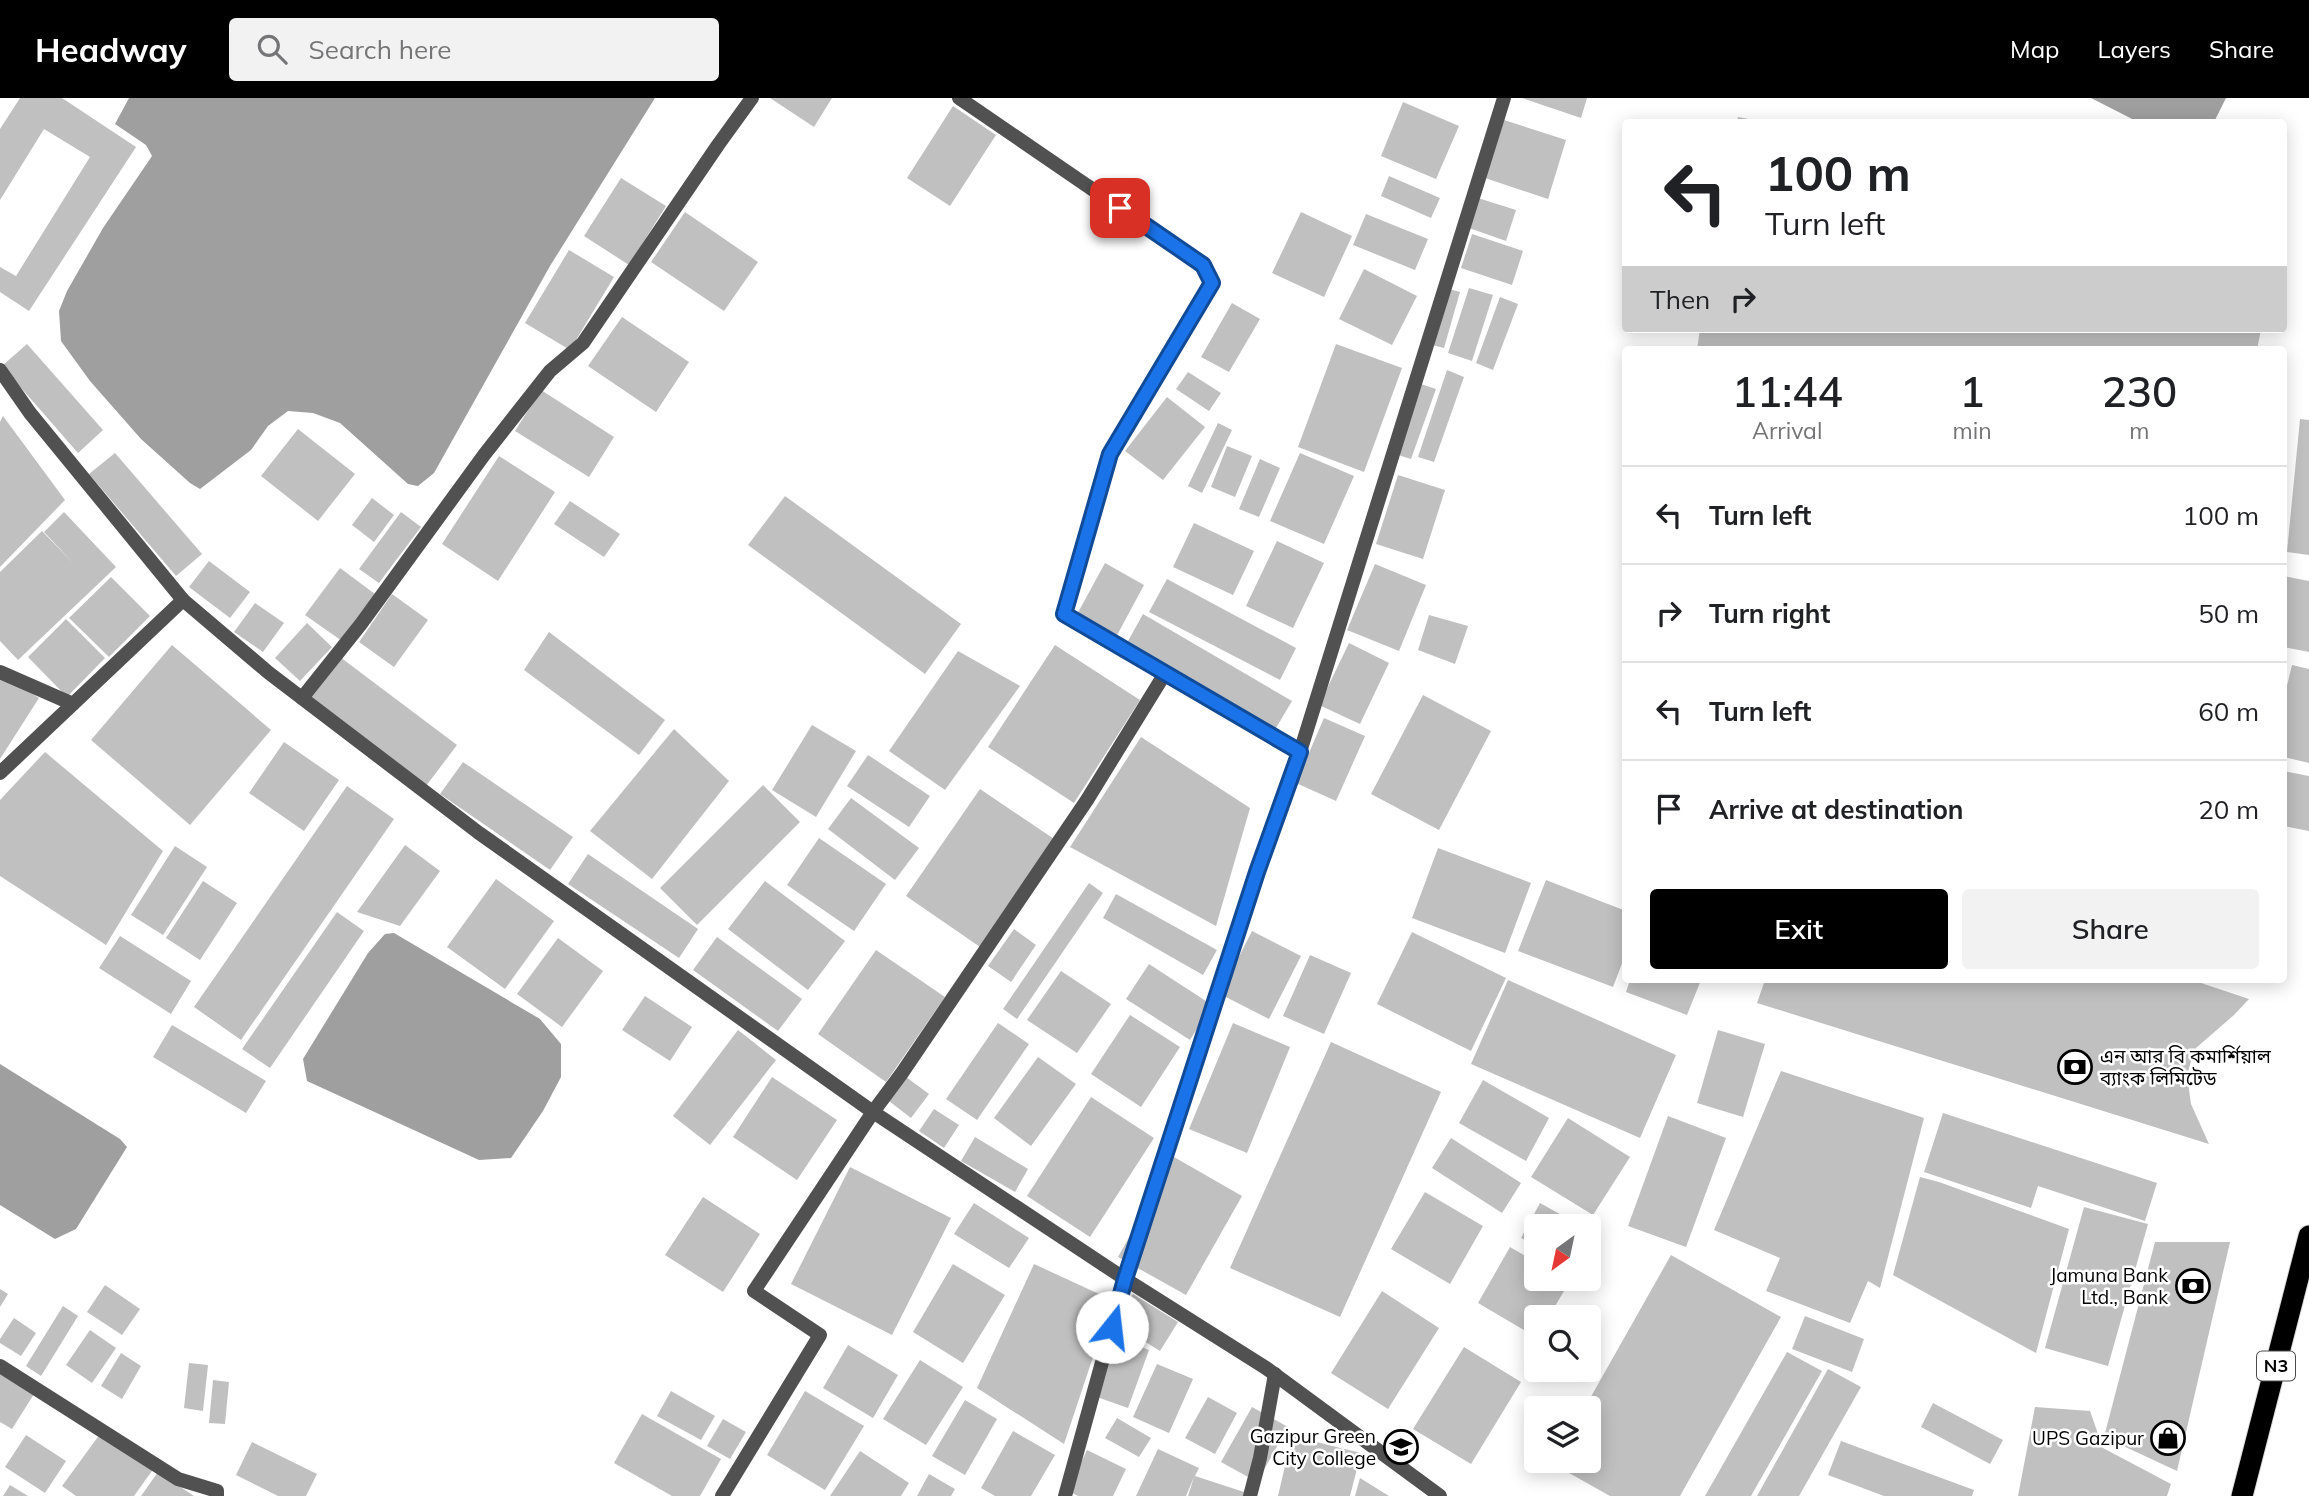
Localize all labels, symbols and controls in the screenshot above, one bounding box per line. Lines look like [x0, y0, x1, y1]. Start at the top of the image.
search box [229, 18, 719, 81]
text: Headway [35, 29, 187, 70]
icon: search [253, 30, 291, 68]
text: Search here [309, 33, 451, 66]
text: Map [2010, 34, 2059, 64]
text: Layers [2097, 34, 2171, 64]
text: Share [2209, 34, 2274, 64]
text: 100 m [1765, 142, 1911, 203]
icon: left [1650, 147, 1741, 238]
pin [1090, 178, 1150, 238]
icon: arrive [1101, 189, 1139, 227]
text: Turn left [1765, 203, 1885, 243]
icon: right [1724, 280, 1762, 318]
text: Then [1650, 283, 1710, 316]
text: 11:44 [1732, 365, 1843, 418]
text: 1 [1959, 365, 1985, 418]
text: 230 [2102, 365, 2177, 418]
text: Arrival [1752, 416, 1822, 445]
text: min [1952, 416, 1992, 445]
text: m [2129, 416, 2149, 445]
icon: left [1650, 496, 1688, 534]
text: Turn left [1709, 499, 1811, 532]
text: 100 m [2183, 499, 2259, 532]
icon: right [1650, 594, 1688, 632]
text: Turn right [1709, 597, 1830, 630]
text: 50 m [2198, 597, 2259, 630]
icon: left [1650, 692, 1688, 730]
text: Turn left [1709, 695, 1811, 728]
text: 60 m [2198, 695, 2259, 728]
icon: arrive [1650, 790, 1688, 828]
text: Arrive at destination [1709, 793, 1964, 826]
text: 20 m [2198, 793, 2259, 826]
button: Exit [1650, 889, 1948, 969]
button: Share [1962, 889, 2259, 969]
place label: এন আর বি কমার্শিয়াল ব্যাংক লিমিটেড [2099, 1044, 2272, 1090]
bank icon: এন আর বি কমার্শিয়াল ব্যাংক লিমিটেড [2056, 1048, 2094, 1086]
north arrow [1524, 1214, 1601, 1292]
map controls [1524, 1214, 1601, 1473]
place label: Jamuna Bank Ltd., Bank [2050, 1263, 2168, 1309]
bank icon: Jamuna Bank Ltd., Bank [2174, 1267, 2212, 1305]
position arrow [1075, 1290, 1149, 1364]
button: search [1524, 1305, 1601, 1382]
road number: N3 [2257, 1352, 2295, 1380]
button: layers [1524, 1396, 1601, 1473]
shop icon: UPS Gazipur [2149, 1419, 2187, 1457]
place label: Gazipur Green City College [1250, 1424, 1376, 1470]
place label: UPS Gazipur [2032, 1426, 2144, 1450]
school or university icon: Gazipur Green City College [1382, 1428, 1420, 1466]

